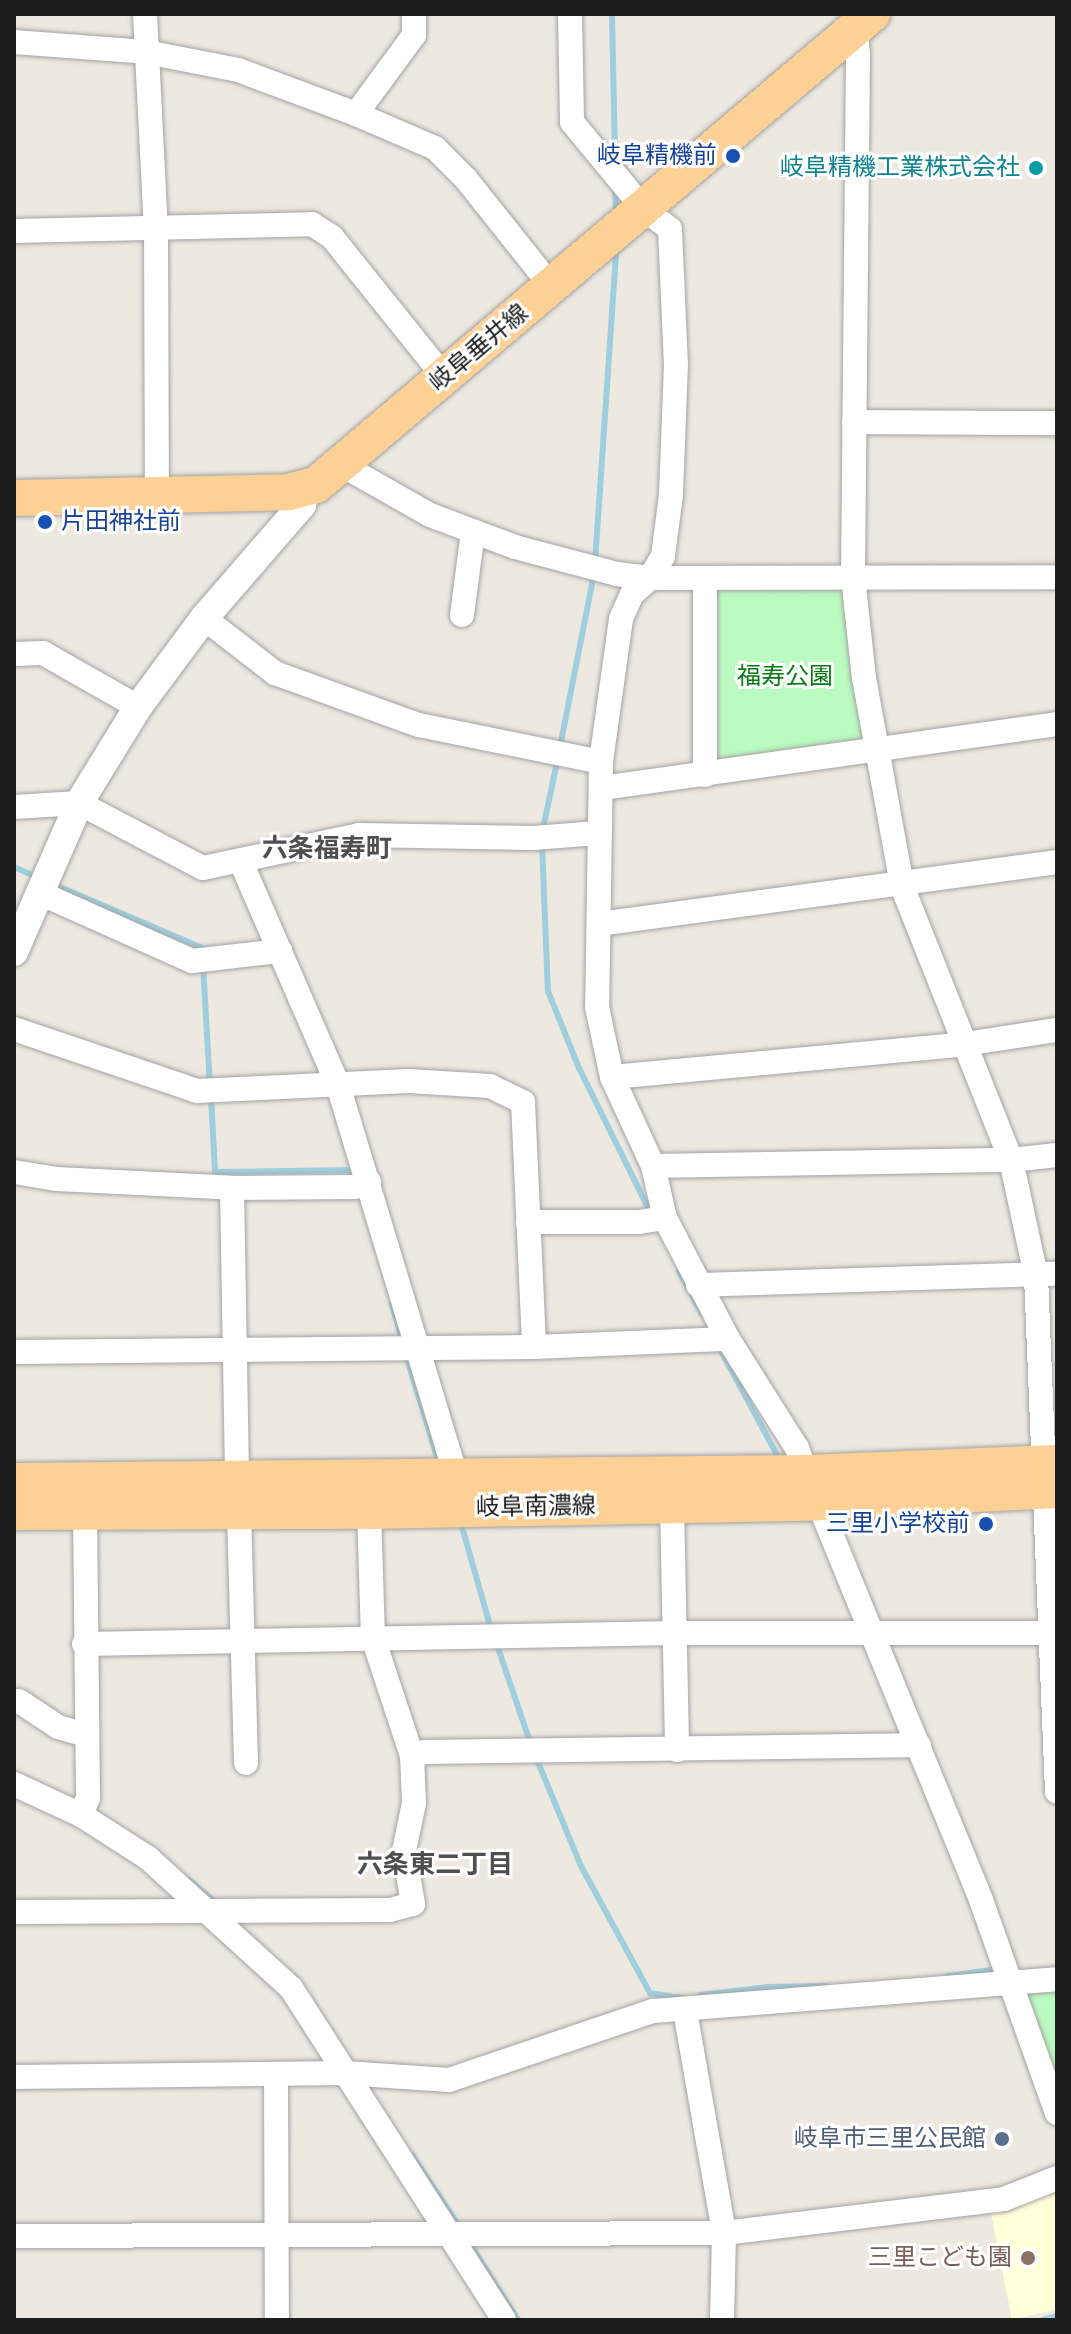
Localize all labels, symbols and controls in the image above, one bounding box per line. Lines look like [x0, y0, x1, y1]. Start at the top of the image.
place label: 岐阜精機前 [597, 142, 717, 170]
marker: 岐阜精機前 [724, 147, 742, 165]
place label: 岐阜精機工業株式会社 [780, 154, 1020, 182]
marker: 岐阜精機工業株式会社 [1027, 159, 1045, 177]
street label: 岐阜垂井線 [424, 298, 534, 398]
place label: 片田神社前 [61, 508, 181, 536]
marker: 片田神社前 [36, 513, 54, 531]
park label: 福寿公園 [737, 663, 833, 691]
district label: 六条福寿町 [262, 833, 392, 865]
street label: 岐阜南濃線 [476, 1492, 596, 1522]
place label: 三里小学校前 [826, 1510, 970, 1538]
marker: 三里小学校前 [977, 1515, 995, 1533]
district label: 六条東二丁目 [357, 1849, 513, 1881]
place label: 岐阜市三里公民館 [794, 2125, 986, 2153]
marker: 岐阜市三里公民館 [993, 2130, 1011, 2148]
place label: 三里こども園 [868, 2244, 1012, 2272]
marker: 三里こども園 [1019, 2249, 1037, 2267]

